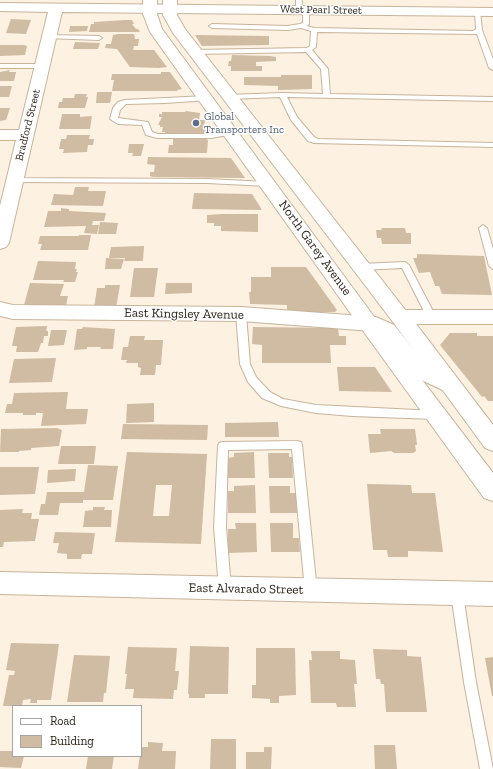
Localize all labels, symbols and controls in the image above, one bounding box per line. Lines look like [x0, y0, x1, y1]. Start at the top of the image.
street label: West Pearl Street [280, 3, 362, 17]
street label: Bradford Street [13, 88, 43, 162]
place label: Global Transporters Inc [204, 110, 284, 136]
marker: Global Transporters Inc [191, 118, 201, 128]
street label: North Garey Avenue [275, 197, 355, 299]
street label: East Kingsley Avenue [124, 305, 244, 323]
street label: East Alvarado Street [188, 580, 304, 598]
legend [12, 705, 142, 757]
text: Road [50, 714, 76, 728]
text: Building [50, 734, 94, 748]

